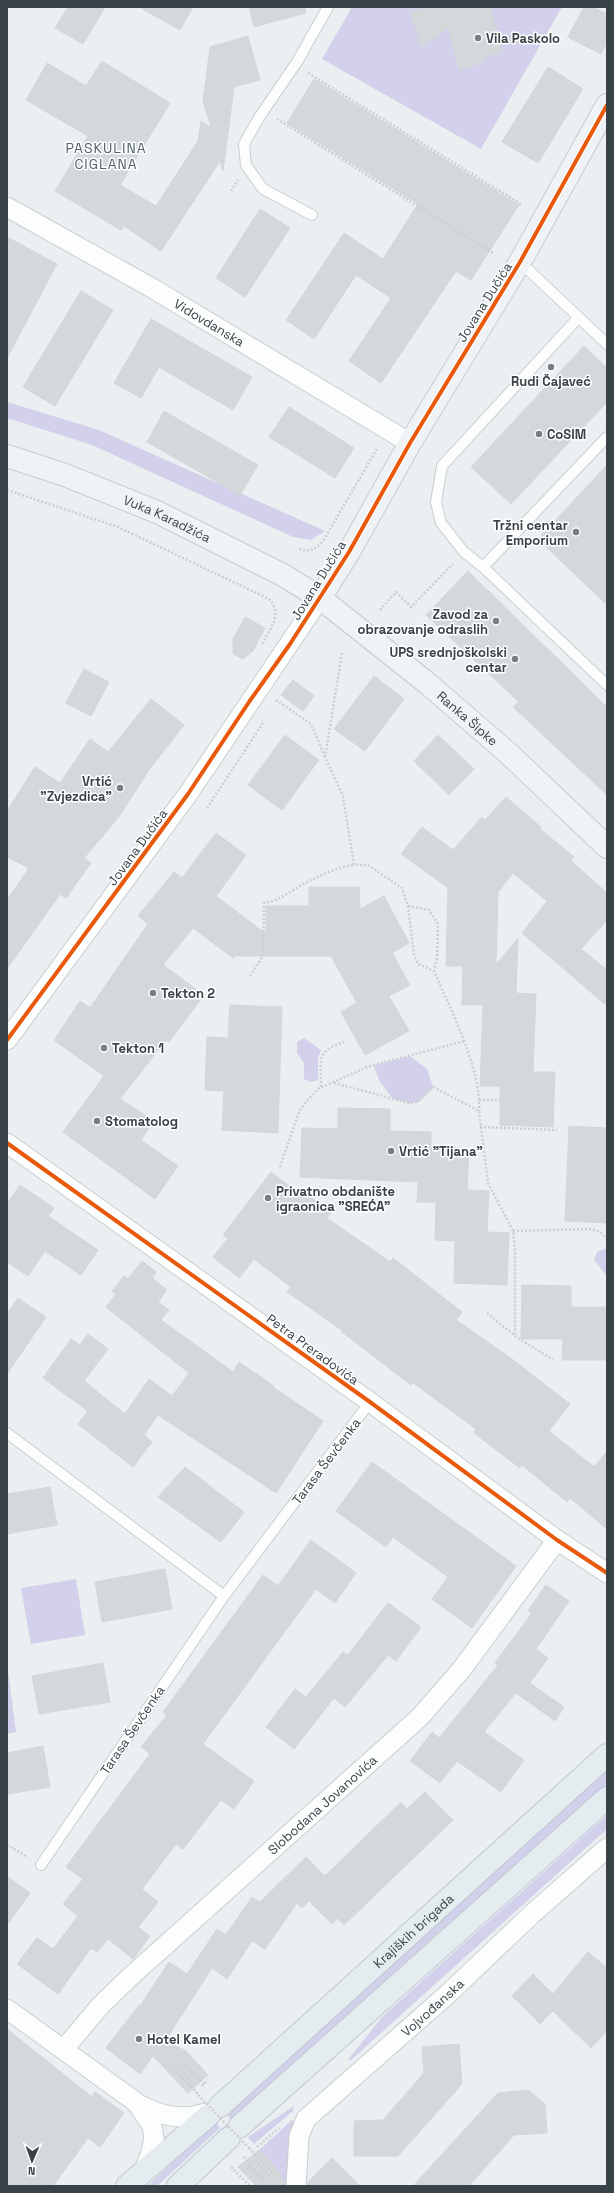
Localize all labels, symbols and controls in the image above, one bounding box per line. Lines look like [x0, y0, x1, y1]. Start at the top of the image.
place label: Vila Paskolo [486, 30, 560, 47]
marker: Vila Paskolo [473, 33, 483, 43]
district label: PASKULINA CIGLANA [65, 139, 147, 173]
street label: Jovana Dučića [453, 259, 516, 345]
street label: Vidovdanska [171, 295, 248, 351]
marker: Rudi Čajaveć [546, 362, 556, 372]
place label: Rudi Čajaveć [511, 373, 591, 390]
place label: CoSIM [547, 426, 586, 443]
marker: CoSIM [534, 429, 544, 439]
street label: Vuka Karadžića [121, 491, 214, 547]
place label: Tržni centar Emporium [493, 517, 568, 549]
marker: Tržni centar Emporium [571, 527, 581, 537]
street label: Jovana Dučića [287, 537, 350, 623]
place label: Zavod za obrazovanje odraslih [358, 606, 488, 638]
marker: Zavod za obrazovanje odraslih [491, 616, 501, 626]
place label: UPS srednjoškolski centar [389, 644, 507, 676]
marker: UPS srednjoškolski centar [510, 654, 520, 664]
street label: Ranka Šipke [433, 687, 501, 750]
place label: Vrtić "Zvjezdica" [40, 773, 112, 805]
marker: Vrtić "Zvjezdica" [115, 783, 125, 793]
street label: Jovana Dučića [104, 805, 171, 889]
place label: Tekton 2 [161, 985, 215, 1002]
marker: Tekton 2 [148, 988, 158, 998]
place label: Tekton 1 [112, 1040, 164, 1057]
marker: Tekton 1 [99, 1043, 109, 1053]
place label: Stomatolog [105, 1113, 178, 1130]
marker: Stomatolog [92, 1116, 102, 1126]
place label: Vrtić "Tijana" [399, 1143, 483, 1160]
marker: Vrtić "Tijana" [386, 1146, 396, 1156]
place label: Privatno obdanište igraonica "SREĆA" [276, 1183, 395, 1215]
marker: Privatno obdanište igraonica "SREĆA" [263, 1193, 273, 1203]
street label: Petra Preradovića [263, 1310, 363, 1389]
street label: Tarasa Ševčenka [288, 1414, 365, 1508]
street label: Tarasa Ševčenka [96, 1682, 169, 1778]
street label: Slobodana Jovanovića [264, 1751, 381, 1858]
street label: Krajiških brigada [370, 1890, 458, 1972]
street label: Vojvođanska [398, 1975, 468, 2040]
place label: Hotel Kamel [147, 2031, 221, 2048]
marker: Hotel Kamel [134, 2034, 144, 2044]
north arrow [12, 2141, 52, 2181]
text: N [28, 2164, 36, 2178]

